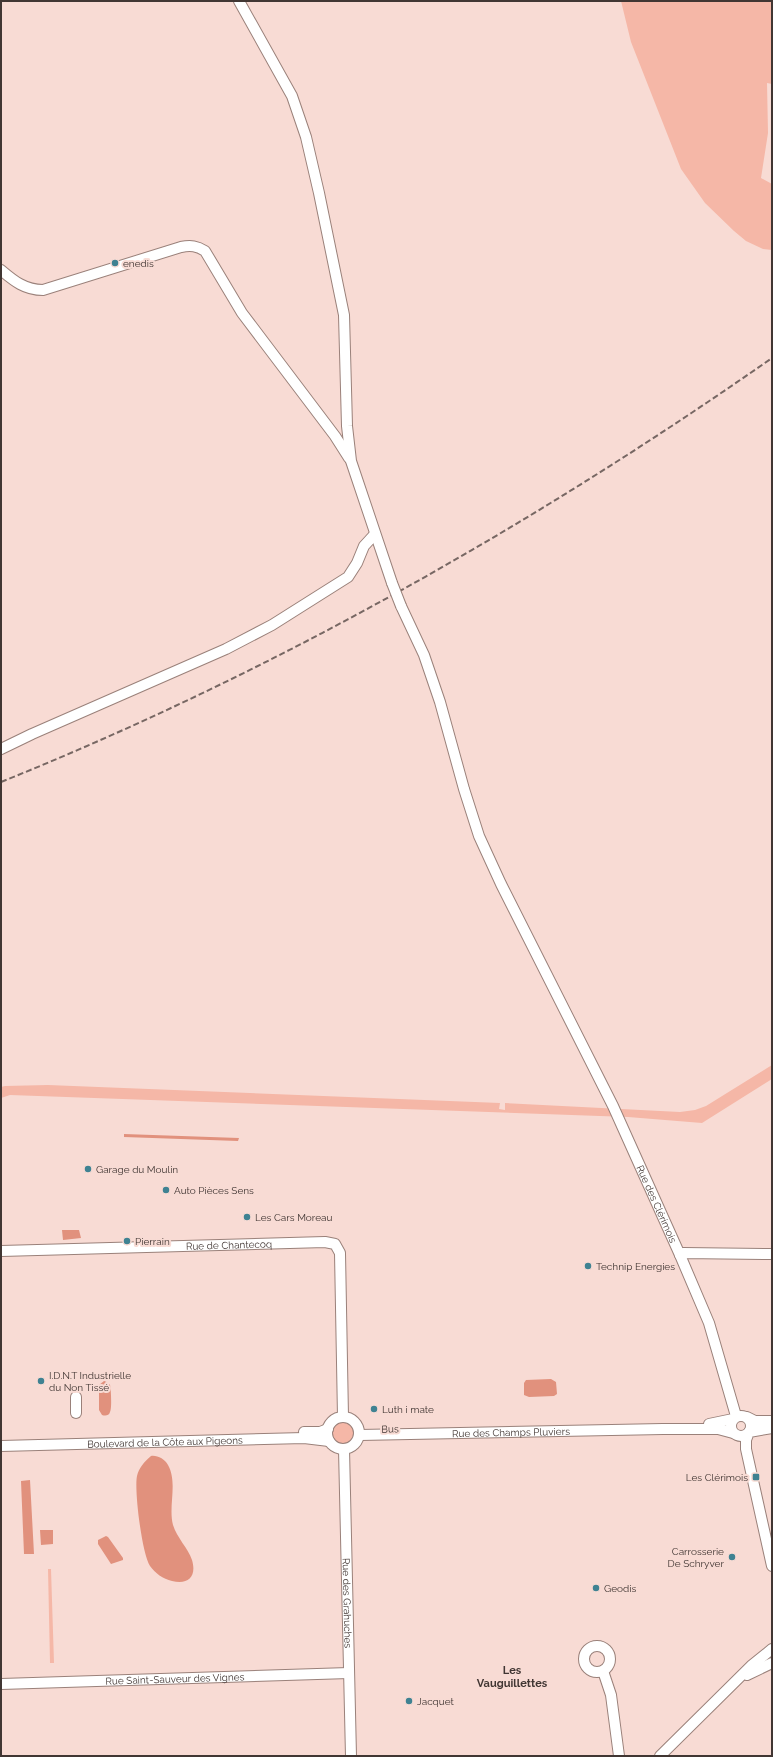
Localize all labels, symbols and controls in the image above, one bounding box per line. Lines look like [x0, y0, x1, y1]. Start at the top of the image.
marker: enedis [110, 258, 120, 268]
place label: enedis [123, 258, 154, 269]
street label: Rue des Clérimois [635, 1163, 679, 1244]
marker: Garage du Moulin [83, 1164, 93, 1174]
place label: Garage du Moulin [96, 1164, 178, 1175]
marker: Auto Pièces Sens [161, 1185, 171, 1195]
place label: Auto Pièces Sens [174, 1185, 254, 1196]
marker: Les Cars Moreau [242, 1212, 252, 1222]
place label: Les Cars Moreau [255, 1212, 332, 1223]
marker: Pierrain [122, 1236, 132, 1246]
place label: Pierrain [135, 1236, 170, 1247]
street label: Rue de Chantecoq [186, 1238, 272, 1251]
marker: Technip Energies [583, 1261, 593, 1271]
place label: Technip Energies [596, 1261, 675, 1272]
place label: I.D.N.T Industrielle du Non Tissé [49, 1370, 131, 1393]
marker: I.D.N.T Industrielle du Non Tissé [36, 1376, 46, 1386]
marker: Luth i mate [369, 1404, 379, 1414]
place label: Luth i mate [382, 1404, 434, 1415]
street label: Bus [381, 1423, 399, 1435]
street label: Rue des Champs Pluviers [452, 1425, 570, 1439]
street label: Boulevard de la Côte aux Pigeons [87, 1434, 243, 1449]
place label: Les Clérimois [686, 1472, 748, 1483]
marker: Les Clérimois [751, 1472, 761, 1482]
place label: Carrosserie De Schryver [668, 1546, 724, 1569]
marker: Carrosserie De Schryver [727, 1552, 737, 1562]
street label: Rue des Grahuches [341, 1558, 354, 1648]
marker: Geodis [591, 1583, 601, 1593]
place label: Geodis [604, 1583, 636, 1594]
district label: Les Vauguillettes [477, 1664, 548, 1690]
street label: Rue Saint-Sauveur des Vignes [105, 1671, 245, 1686]
marker: Jacquet [404, 1696, 414, 1706]
place label: Jacquet [417, 1696, 455, 1707]

